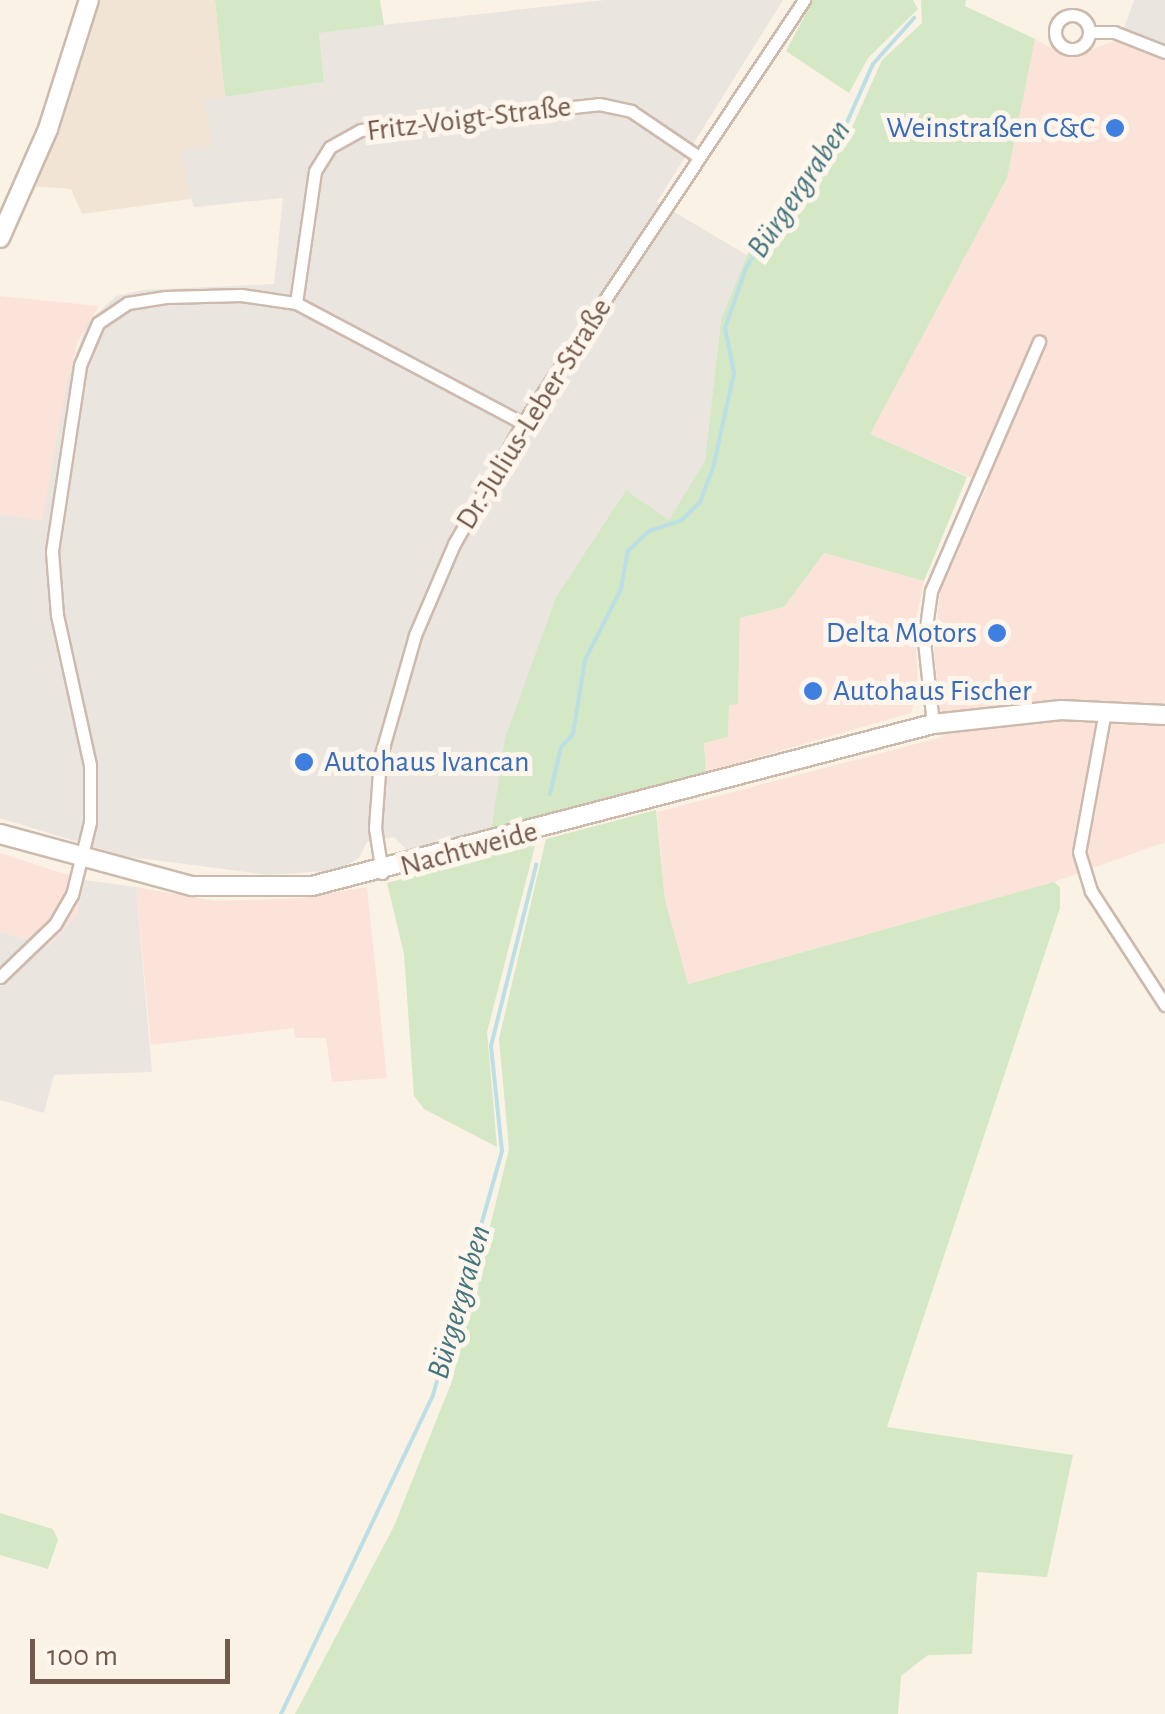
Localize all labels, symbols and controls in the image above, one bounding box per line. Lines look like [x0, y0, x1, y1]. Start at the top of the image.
street label: Fritz-Voigt-Straße [365, 89, 573, 149]
place label: Weinstraßen C&C [886, 110, 1095, 146]
water label: Bürgergraben [739, 113, 859, 265]
marker: Weinstraßen C&C [1104, 117, 1126, 139]
street label: Dr.-Julius-Leber-Straße [448, 292, 620, 536]
place label: Delta Motors [826, 615, 977, 651]
marker: Delta Motors [986, 622, 1008, 644]
place label: Autohaus Fischer [833, 673, 1032, 709]
marker: Autohaus Fischer [802, 680, 824, 702]
place label: Autohaus Ivancan [324, 744, 529, 780]
marker: Autohaus Ivancan [293, 751, 315, 773]
street label: Nachtweide [396, 813, 542, 885]
water label: Bürgergraben [419, 1221, 499, 1383]
scale bar [35, 1619, 235, 1681]
text: 100 m [47, 1641, 118, 1671]

